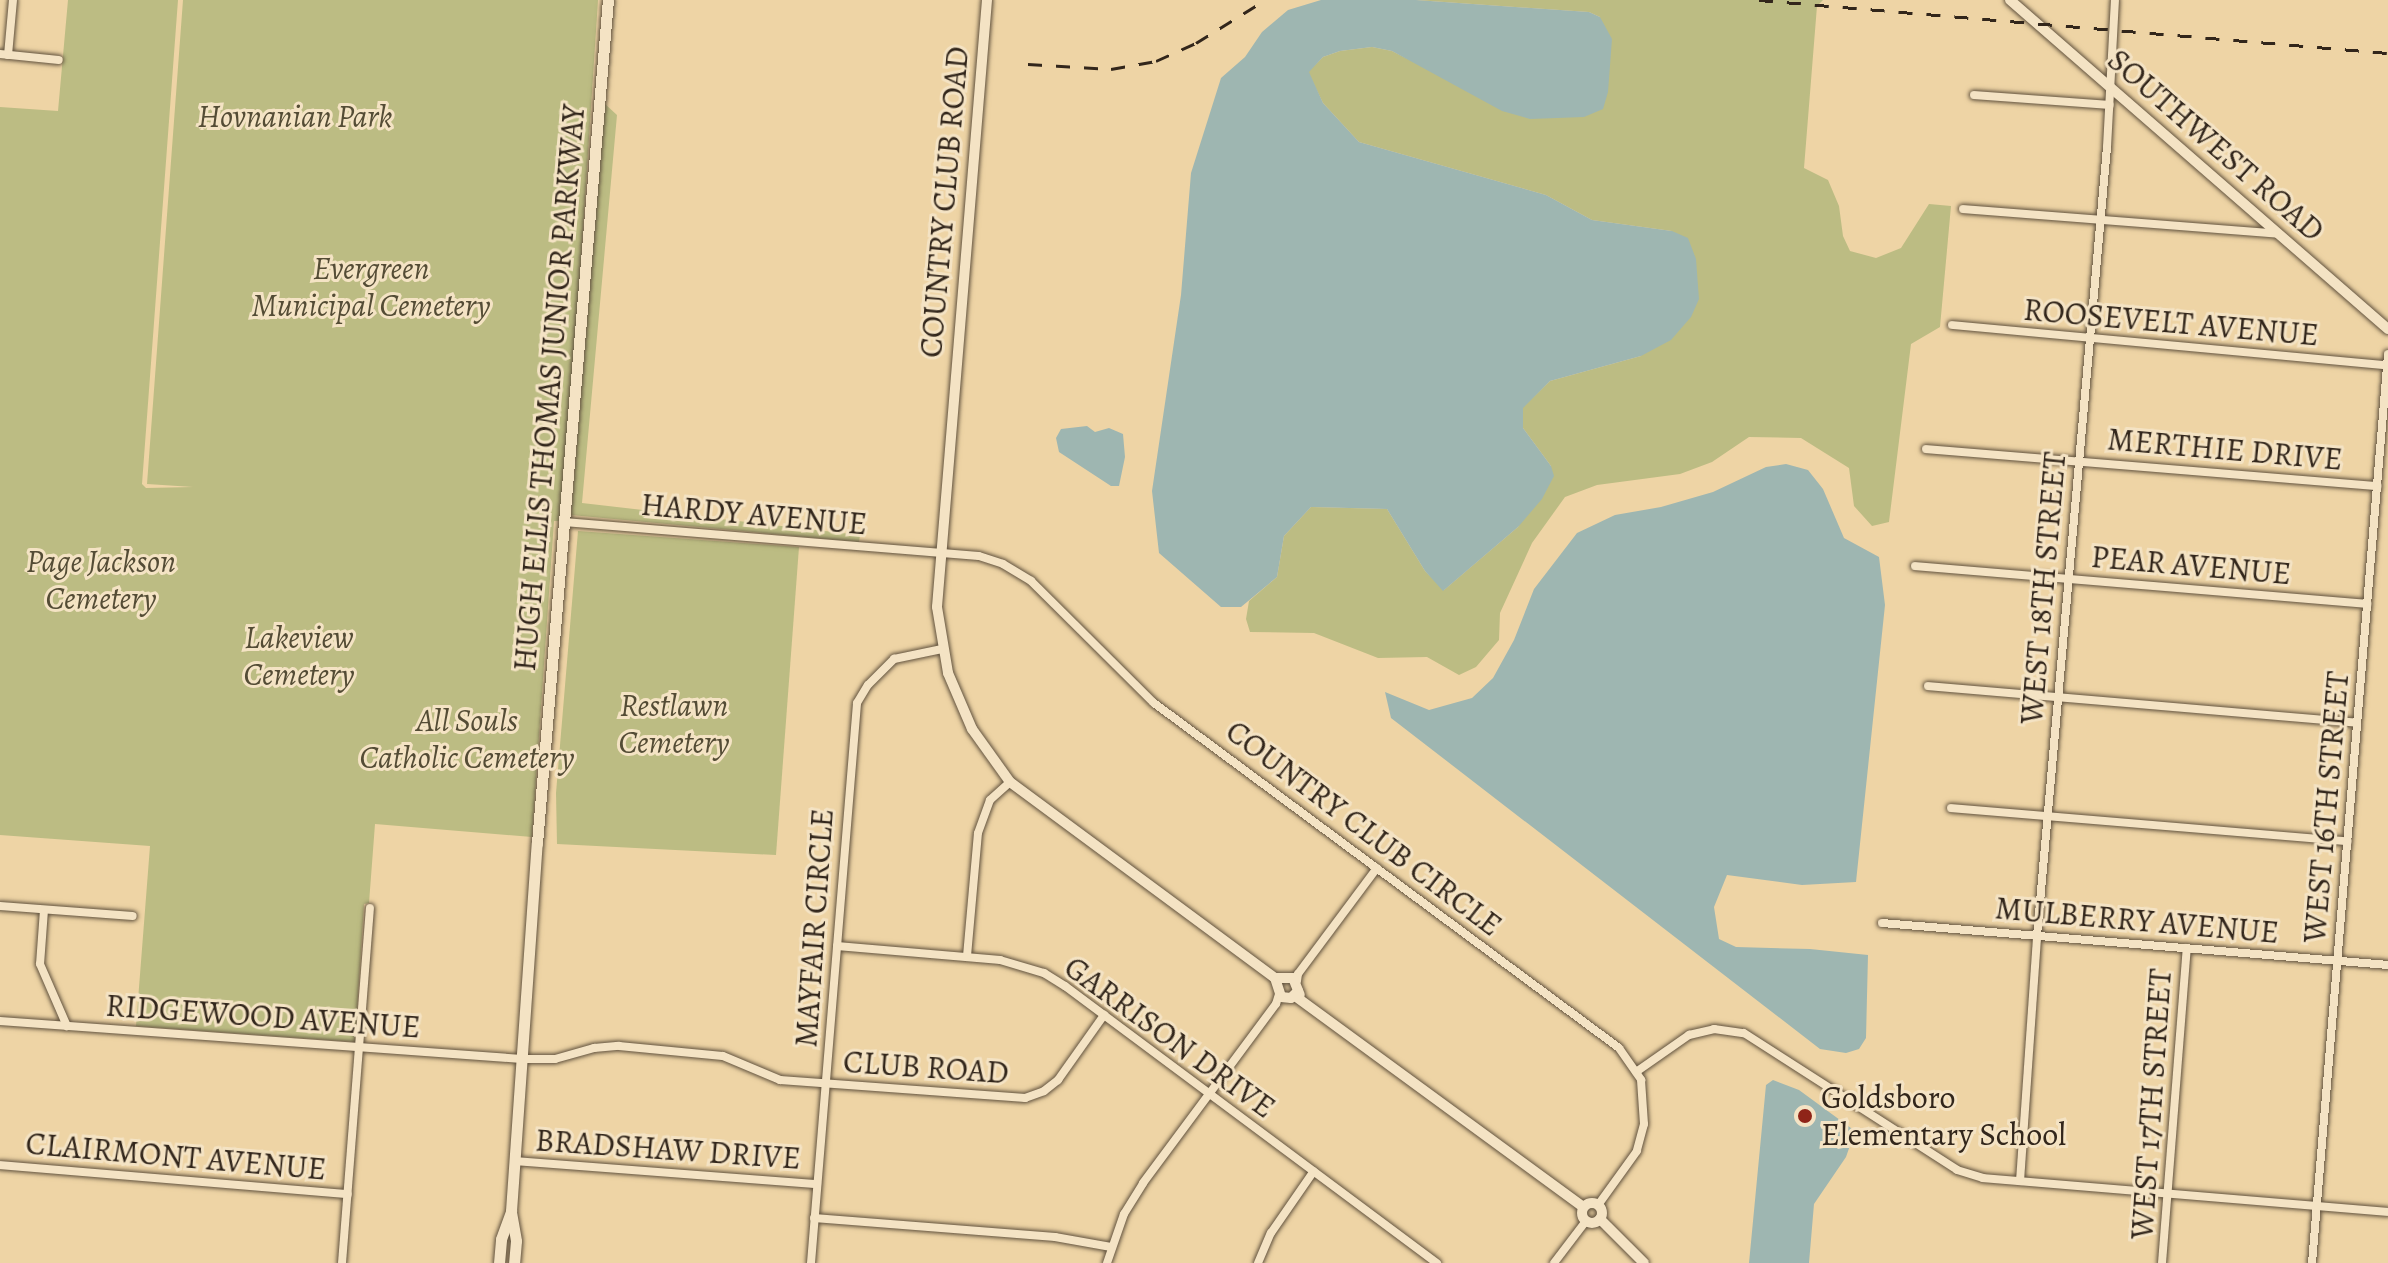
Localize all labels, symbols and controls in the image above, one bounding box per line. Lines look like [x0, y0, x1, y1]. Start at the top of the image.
street label: SOUTHWEST ROAD [2100, 41, 2332, 249]
street label: COUNTRY CLUB ROAD [911, 45, 977, 359]
park label: Hovnanian Park [198, 97, 392, 135]
street label: HUGH ELLIS THOMAS JUNIOR PARKWAY [505, 103, 593, 673]
park label: Evergreen Municipal Cemetery [252, 250, 490, 325]
street label: ROOSEVELT AVENUE [2022, 290, 2320, 354]
street label: MERTHIE DRIVE [2106, 420, 2344, 478]
street label: WEST 18TH STREET [2012, 450, 2074, 726]
street label: HARDY AVENUE [639, 485, 869, 543]
street label: PEAR AVENUE [2089, 537, 2293, 593]
park label: Page Jackson Cemetery [26, 543, 176, 618]
park label: Lakeview Cemetery [243, 619, 355, 694]
street label: WEST 16TH STREET [2295, 670, 2357, 944]
park label: Restlawn Cemetery [618, 687, 730, 762]
park label: All Souls Catholic Cemetery [359, 702, 575, 777]
street label: COUNTRY CLUB CIRCLE [1219, 712, 1509, 944]
street label: MAYFAIR CIRCLE [787, 807, 841, 1049]
street label: MULBERRY AVENUE [1994, 888, 2280, 952]
street label: GARRISON DRIVE [1057, 948, 1283, 1126]
street label: WEST 17TH STREET [2122, 967, 2180, 1241]
street label: RIDGEWOOD AVENUE [104, 986, 422, 1046]
street label: CLUB ROAD [842, 1042, 1010, 1092]
place label: Goldsboro Elementary School [1821, 1079, 2066, 1154]
marker: Goldsboro Elementary School [1796, 1107, 1814, 1125]
street label: BRADSHAW DRIVE [534, 1121, 802, 1177]
street label: CLAIRMONT AVENUE [24, 1124, 328, 1188]

